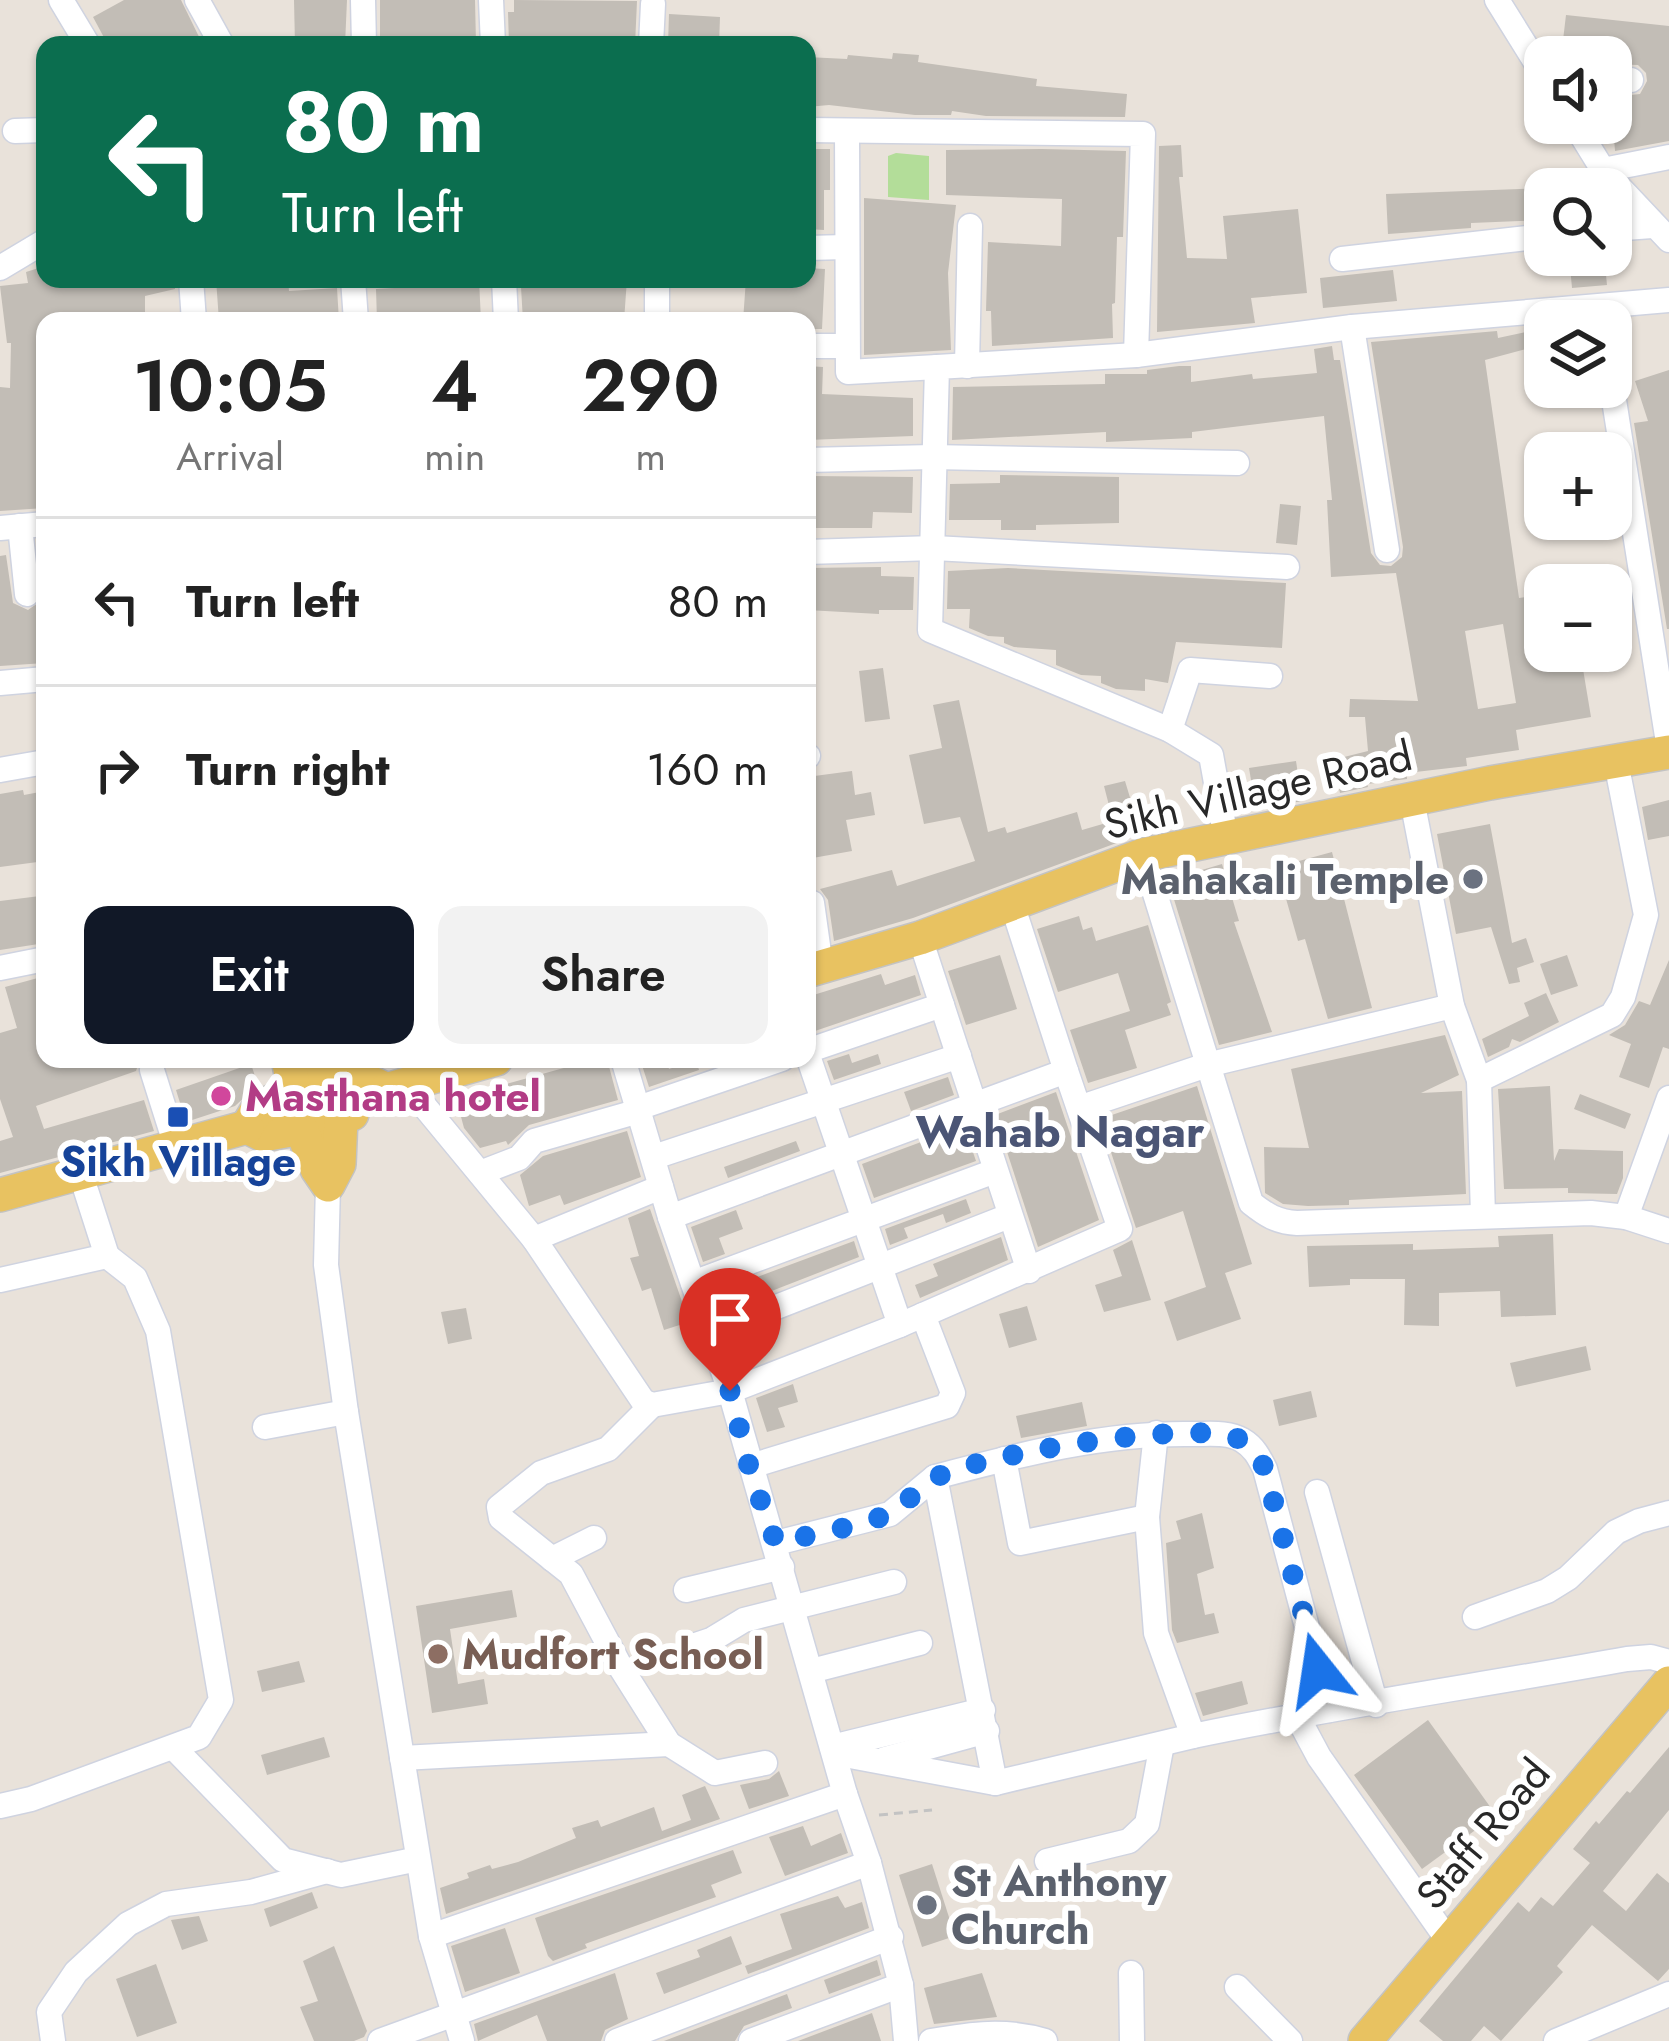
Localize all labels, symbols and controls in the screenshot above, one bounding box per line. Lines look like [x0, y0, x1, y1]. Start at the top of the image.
map controls [1524, 36, 1632, 672]
button: sound [1524, 36, 1632, 144]
text: 80 m [282, 62, 484, 184]
icon: left [84, 84, 240, 240]
button: search [1524, 168, 1632, 276]
text: Turn left [282, 174, 463, 252]
button: layers [1524, 300, 1632, 408]
text: 10:05 [133, 334, 328, 438]
text: 4 [431, 334, 479, 438]
text: 290 [582, 334, 719, 438]
text: Arrival [176, 428, 284, 485]
text: min [424, 428, 485, 485]
text: m [635, 428, 666, 485]
button: + [1524, 432, 1632, 540]
button: − [1524, 564, 1632, 672]
icon: left [84, 569, 150, 635]
text: Turn left [186, 569, 359, 634]
text: 80 m [668, 569, 768, 634]
street label: Sikh Village Road [1098, 725, 1418, 855]
icon: right [84, 737, 150, 803]
text: Turn right [186, 737, 390, 802]
text: 160 m [646, 737, 768, 802]
place label: Mahakali Temple [1121, 849, 1449, 910]
marker: Mahakali Temple [1460, 866, 1486, 892]
button: Exit [84, 906, 414, 1044]
button: Share [438, 906, 768, 1044]
place label: Masthana hotel [245, 1066, 541, 1127]
marker: Masthana hotel [208, 1083, 234, 1109]
district label: Wahab Nagar [916, 1099, 1205, 1164]
marker: Sikh Village [165, 1104, 191, 1130]
place label: Sikh Village [60, 1131, 296, 1192]
pin [679, 1268, 781, 1391]
icon: arrive [697, 1286, 763, 1352]
position arrow [1255, 1607, 1381, 1733]
place label: Mudfort School [462, 1624, 764, 1685]
marker: Mudfort School [425, 1641, 451, 1667]
street label: Staff Road [1402, 1745, 1564, 1923]
place label: St Anthony Church [951, 1851, 1167, 1960]
marker: St Anthony Church [914, 1892, 940, 1918]

